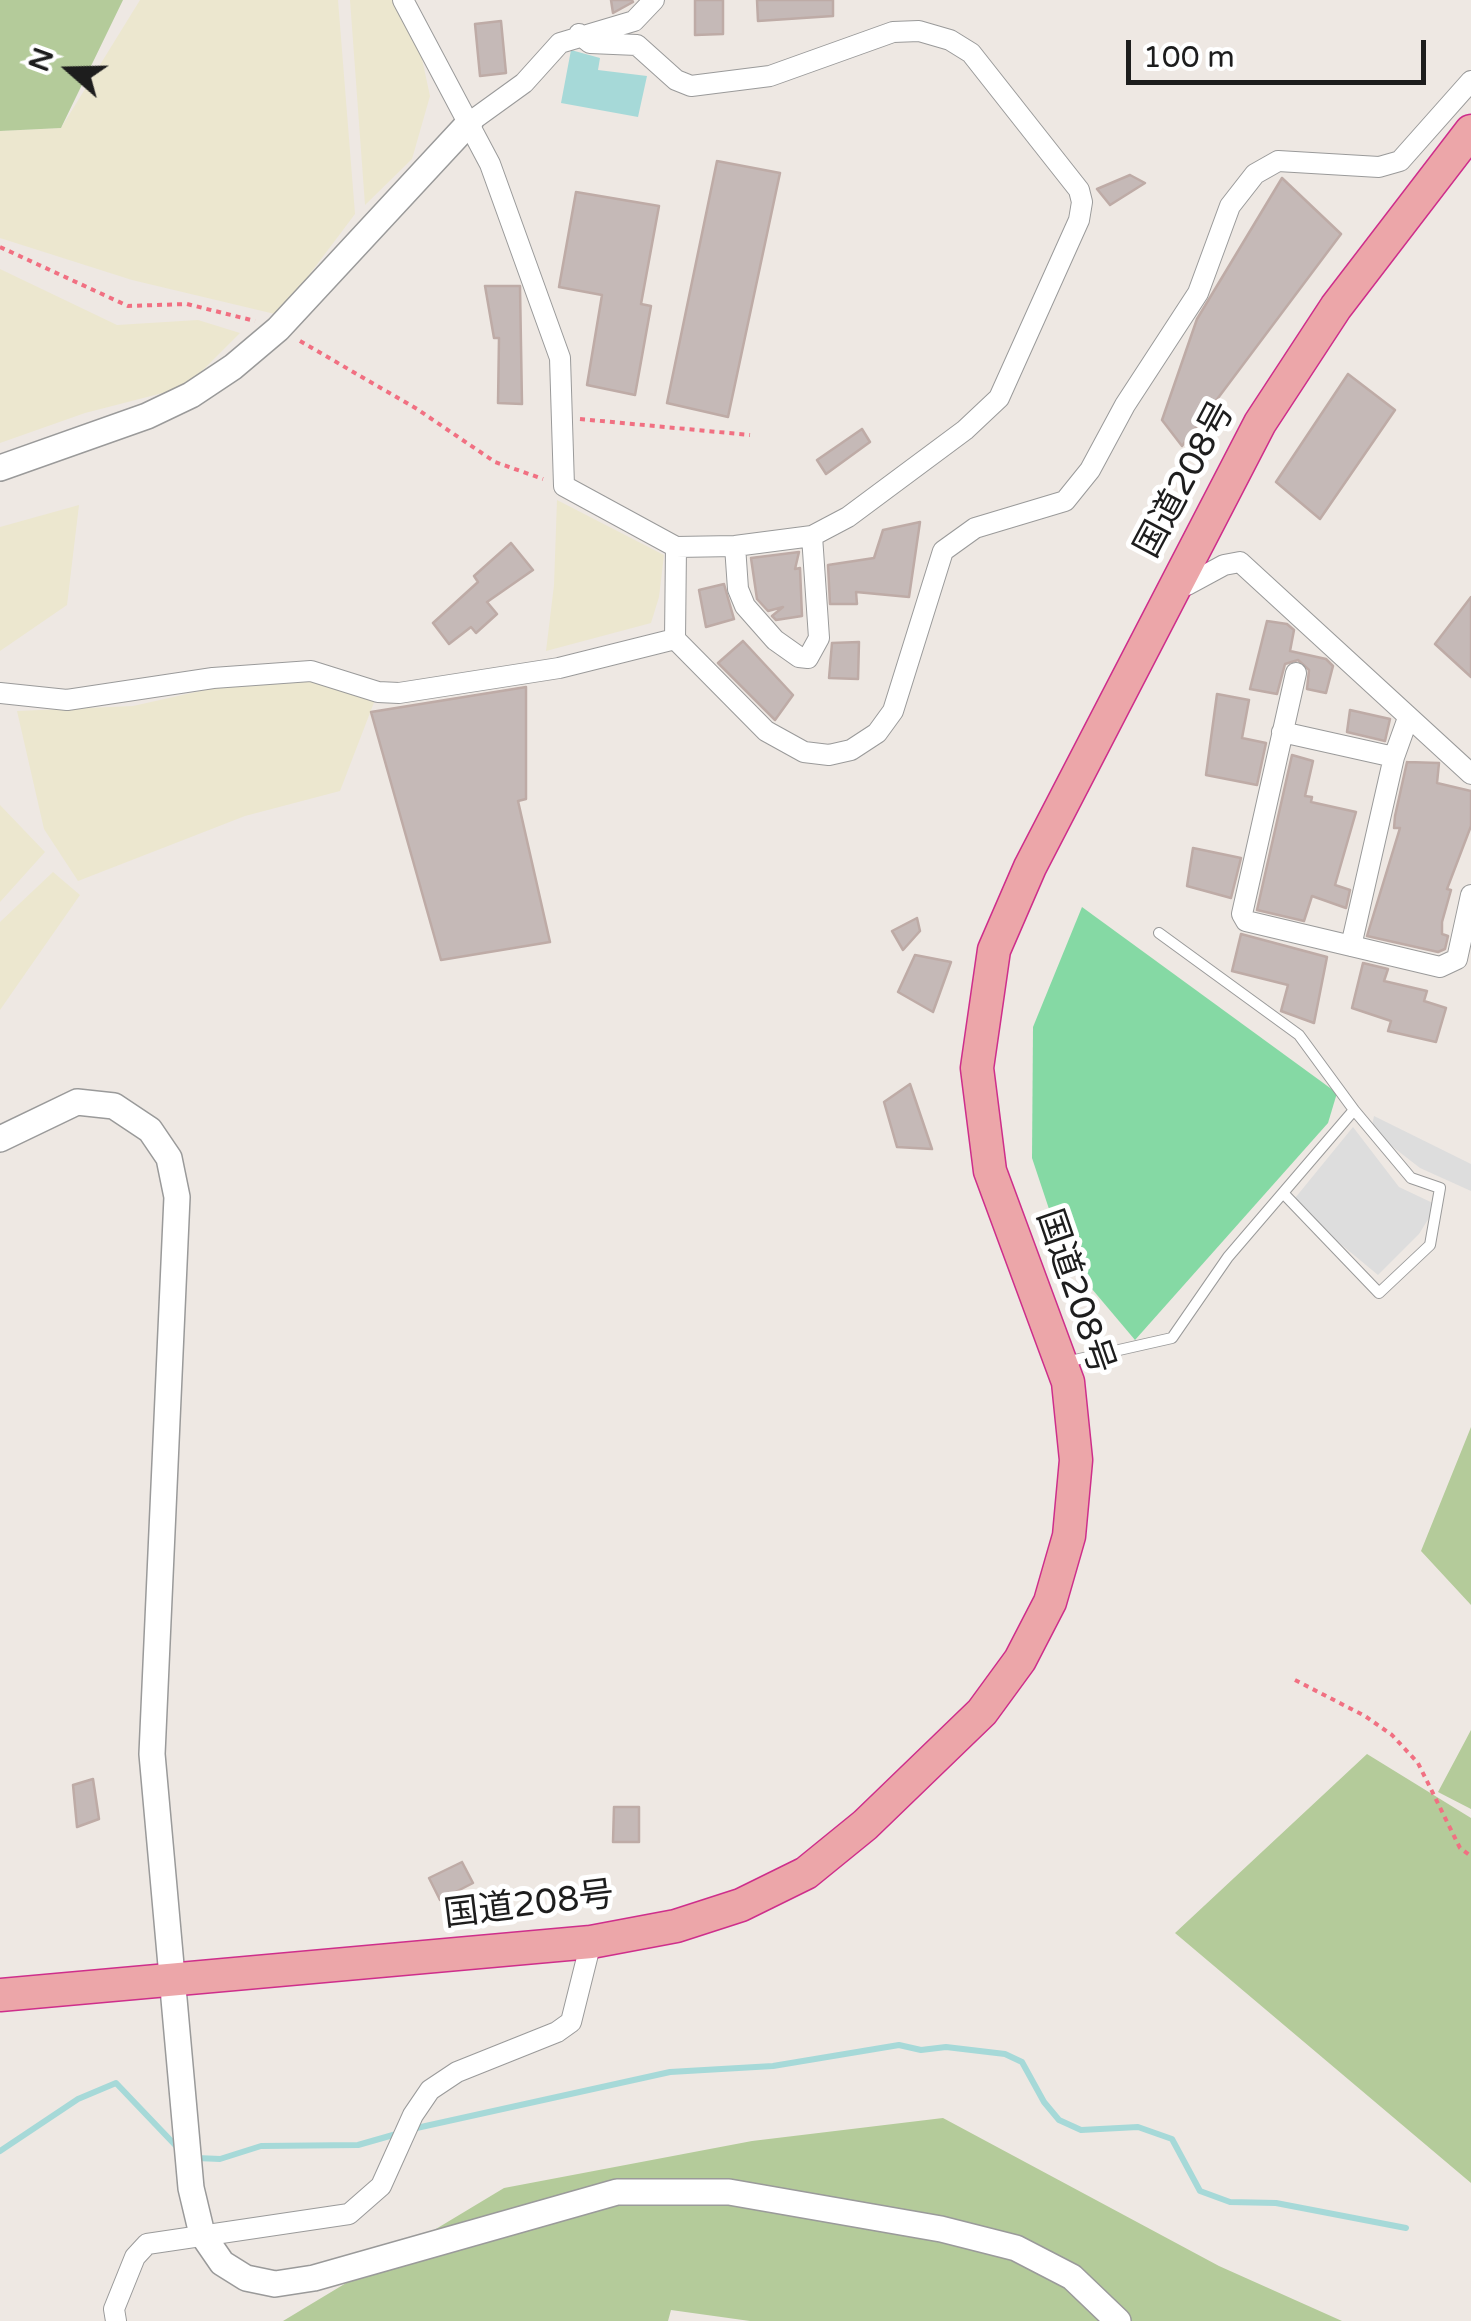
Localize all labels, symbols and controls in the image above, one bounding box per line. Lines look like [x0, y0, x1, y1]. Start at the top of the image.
north arrow [20, 20, 120, 120]
scale bar [1131, 20, 1431, 82]
text: 100 m [1143, 39, 1235, 76]
text: N [22, 43, 62, 76]
street label: 国道208号 [1127, 395, 1245, 565]
street label: 国道208号 [1026, 1204, 1122, 1380]
street label: 国道208号 [442, 1875, 616, 1937]

